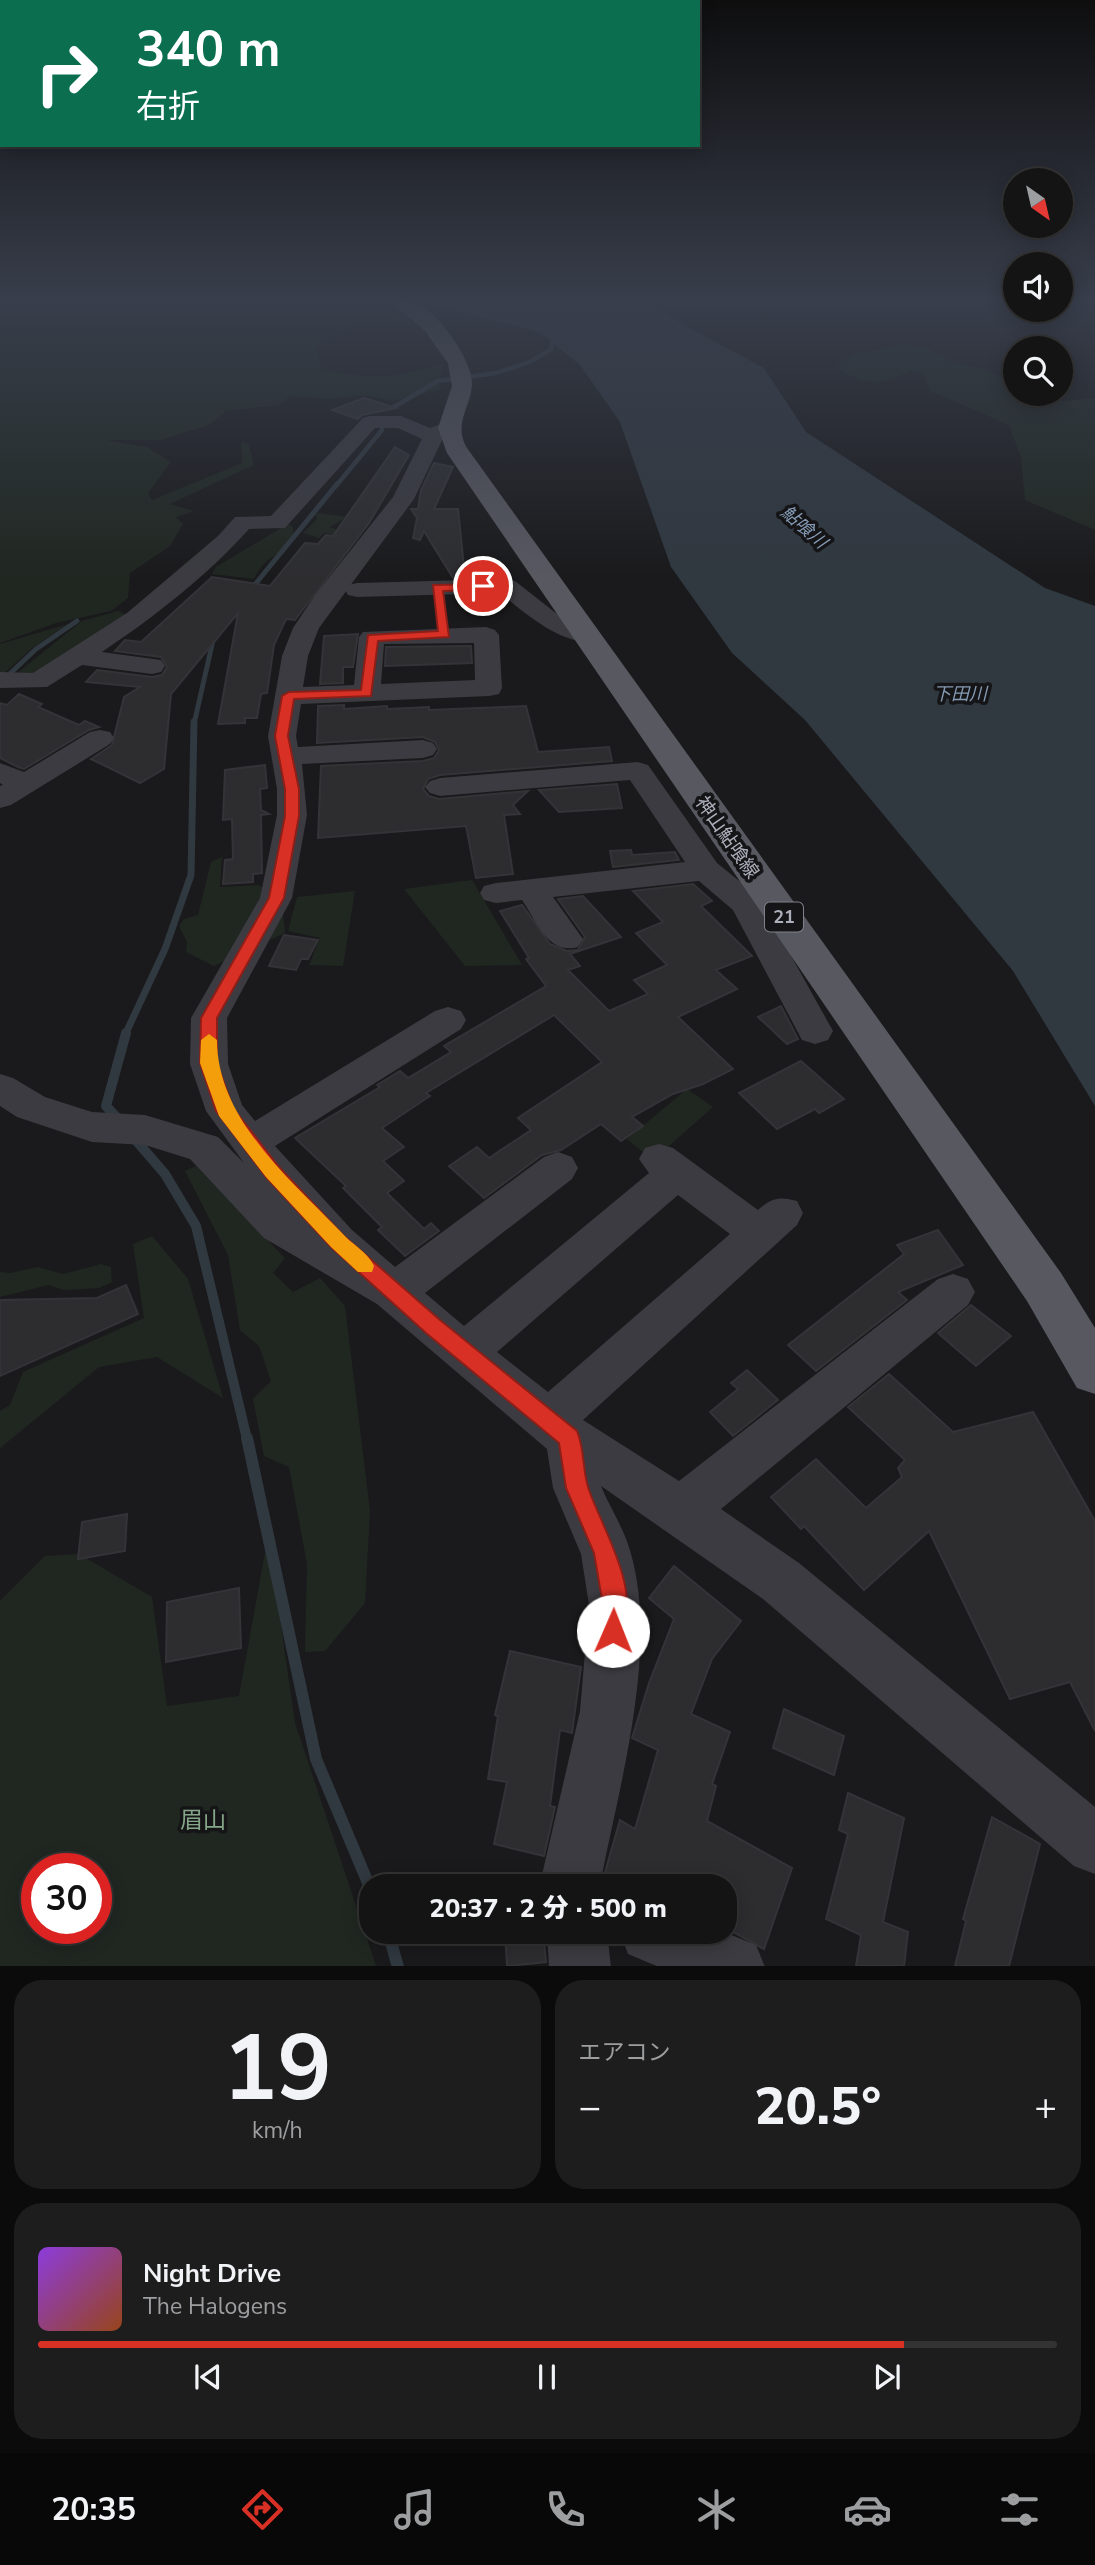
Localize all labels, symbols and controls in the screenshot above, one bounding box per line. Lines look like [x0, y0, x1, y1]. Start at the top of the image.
text: 340 m [136, 16, 280, 83]
icon: right [21, 28, 112, 119]
text: 右折 [136, 85, 200, 128]
north arrow [1003, 168, 1073, 238]
map controls [1003, 168, 1073, 406]
button: sound [1003, 252, 1073, 322]
button: search [1003, 336, 1073, 406]
water label: 鮎喰川 [776, 500, 834, 555]
pin [453, 556, 513, 616]
icon: arrive [464, 567, 502, 605]
water label: 下田川 [933, 682, 989, 706]
street label: 神山鮎喰線 [689, 791, 765, 884]
road number: 21 [765, 902, 803, 932]
position arrow [576, 1594, 650, 1668]
park label: 眉山 [180, 1805, 226, 1836]
speed limit sign: 30 [21, 1853, 112, 1944]
text: 20:37 · 2 分 · 500 m [429, 1891, 667, 1926]
text: 19 [223, 2007, 332, 2131]
text: エアコン [579, 2037, 671, 2068]
text: 20.5° [754, 2071, 881, 2142]
text: − [579, 2082, 601, 2133]
text: + [1034, 2082, 1057, 2133]
text: km/h [252, 2115, 303, 2146]
text: Night Drive [143, 2256, 281, 2291]
text: The Halogens [143, 2291, 287, 2322]
icon: previous [189, 2358, 227, 2396]
icon: pause [528, 2358, 566, 2396]
icon: next [868, 2358, 906, 2396]
icon: directions [238, 2485, 287, 2534]
icon: music [390, 2485, 439, 2534]
icon: phone [541, 2485, 590, 2534]
icon: climate [692, 2485, 741, 2534]
icon: car [843, 2485, 892, 2534]
icon: filters [995, 2485, 1044, 2534]
text: 20:35 [51, 2488, 136, 2531]

